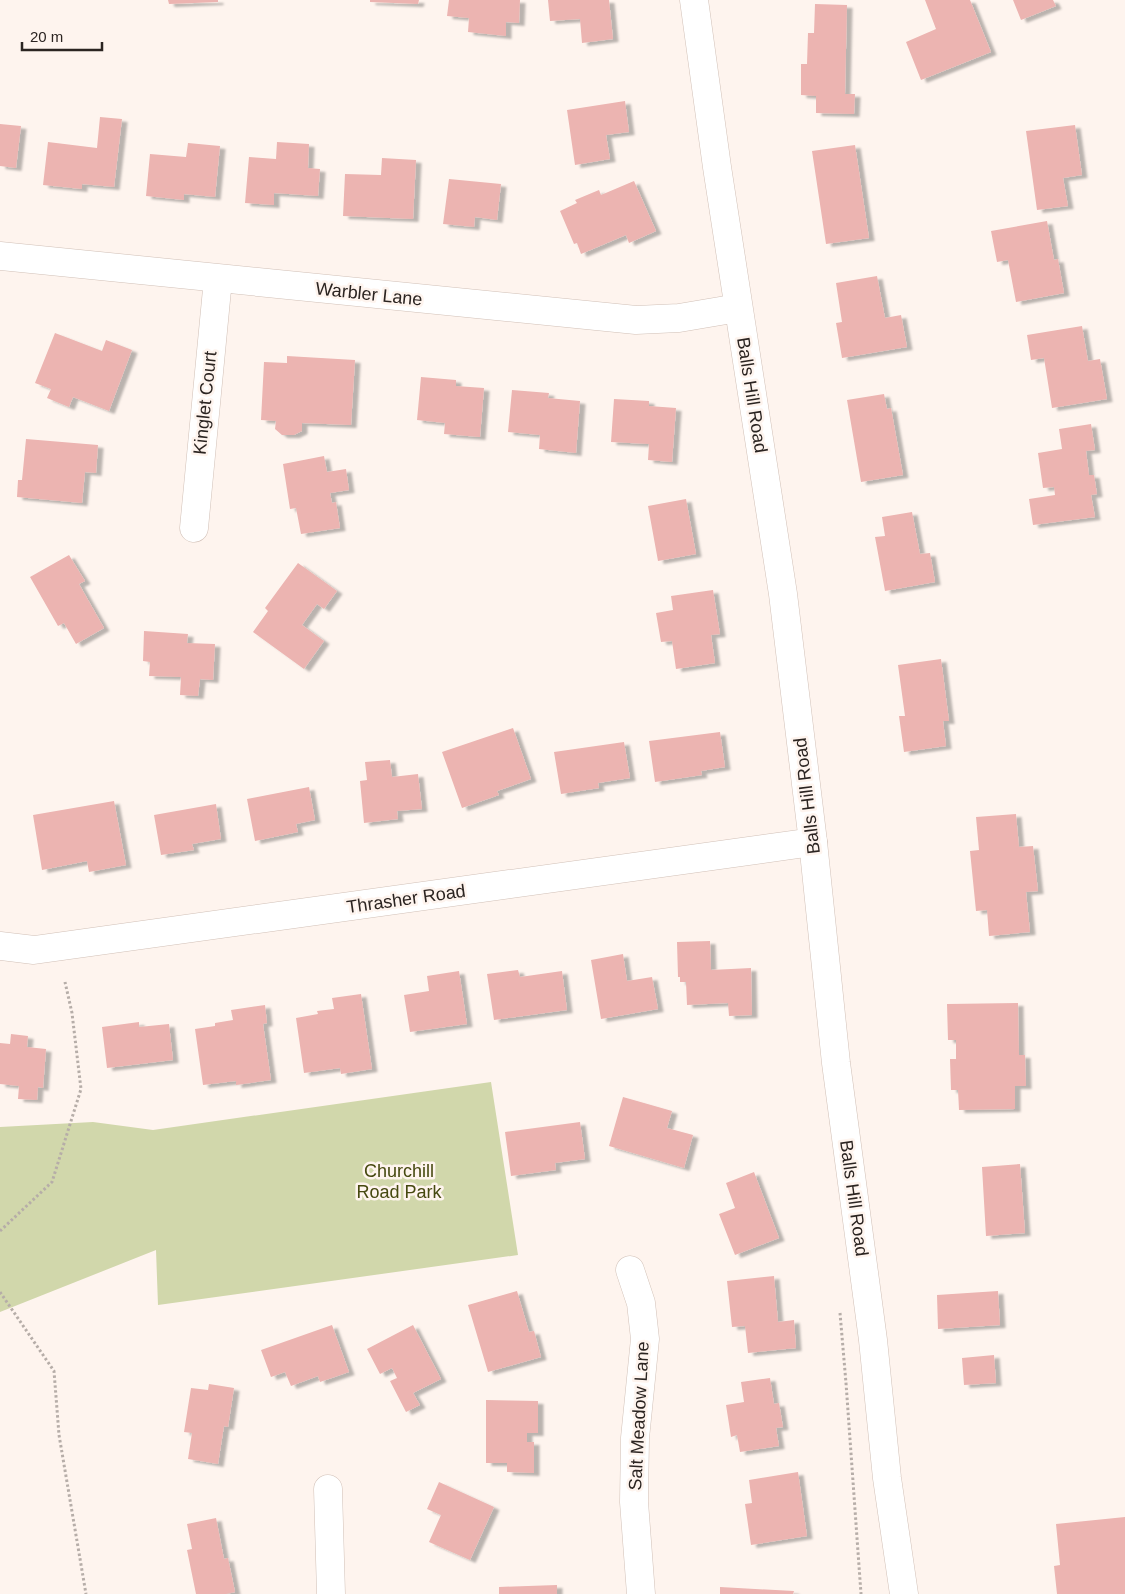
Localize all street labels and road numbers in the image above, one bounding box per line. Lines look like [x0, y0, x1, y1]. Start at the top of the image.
street label: Warbler Lane [315, 278, 423, 310]
street label: Balls Hill Road [733, 336, 771, 454]
street label: Kinglet Court [190, 350, 220, 456]
street label: Balls Hill Road [790, 737, 824, 855]
street label: Thrasher Road [345, 881, 467, 917]
street label: Balls Hill Road [836, 1139, 872, 1257]
street label: Salt Meadow Lane [625, 1341, 653, 1491]

